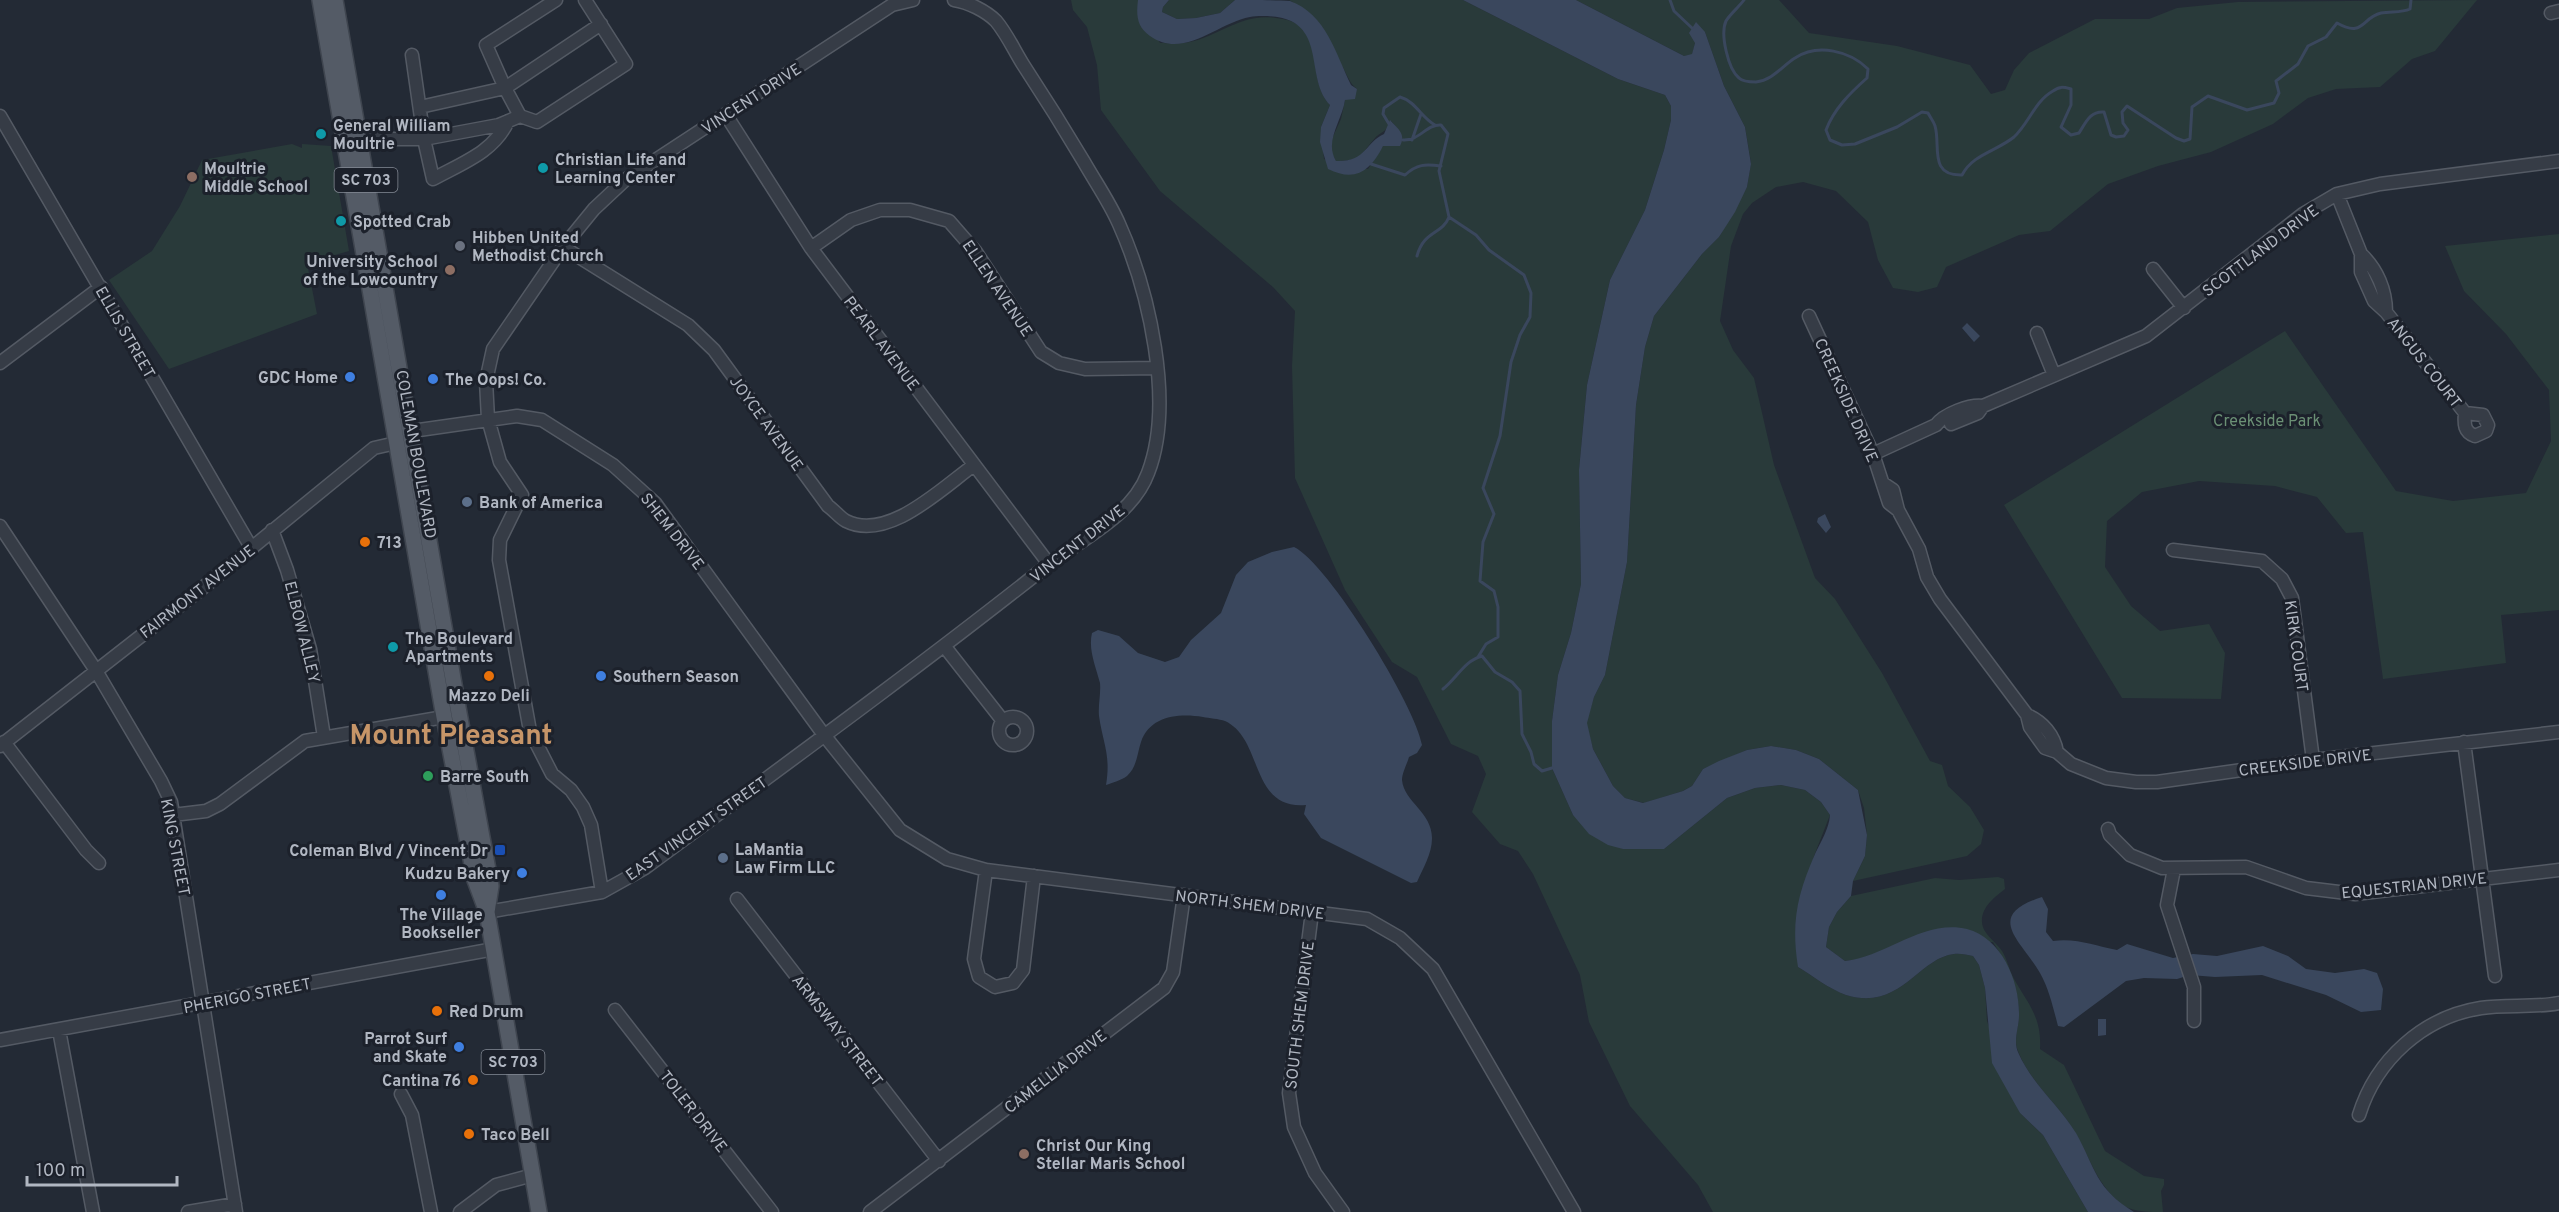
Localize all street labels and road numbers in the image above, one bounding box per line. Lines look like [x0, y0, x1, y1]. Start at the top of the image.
street label: VINCENT DRIVE [698, 60, 806, 139]
road number: SC 703 [334, 168, 398, 192]
street label: SCOTTLAND DRIVE [2199, 201, 2323, 302]
street label: ELLEN AVENUE [957, 237, 1036, 341]
street label: ELLIS STREET [90, 283, 159, 383]
street label: PEARL AVENUE [838, 293, 923, 396]
street label: ANGUS COURT [2382, 314, 2465, 413]
street label: CREEKSIDE DRIVE [1809, 336, 1882, 466]
street label: COLEMAN BOULEVARD [390, 369, 440, 540]
street label: JOYCE AVENUE [724, 373, 807, 476]
street label: SHEM DRIVE [635, 490, 708, 575]
street label: VINCENT DRIVE [1027, 501, 1130, 588]
street label: FAIRMONT AVENUE [137, 541, 260, 644]
street label: ELBOW ALLEY [279, 579, 323, 686]
street label: KIRK COURT [2279, 599, 2311, 693]
street label: CREEKSIDE DRIVE [2238, 746, 2373, 782]
street label: EAST VINCENT STREET [622, 773, 772, 886]
street label: KING STREET [155, 797, 193, 898]
street label: EQUESTRIAN DRIVE [2341, 869, 2488, 905]
street label: NORTH SHEM DRIVE [1174, 887, 1325, 925]
street label: SOUTH SHEM DRIVE [1282, 940, 1320, 1090]
street label: ARMSWAY STREET [787, 971, 886, 1091]
street label: PHERIGO STREET [182, 975, 313, 1019]
street label: CAMELLIA DRIVE [1001, 1026, 1111, 1119]
road number: SC 703 [482, 1050, 544, 1074]
street label: TOLER DRIVE [654, 1067, 731, 1157]

